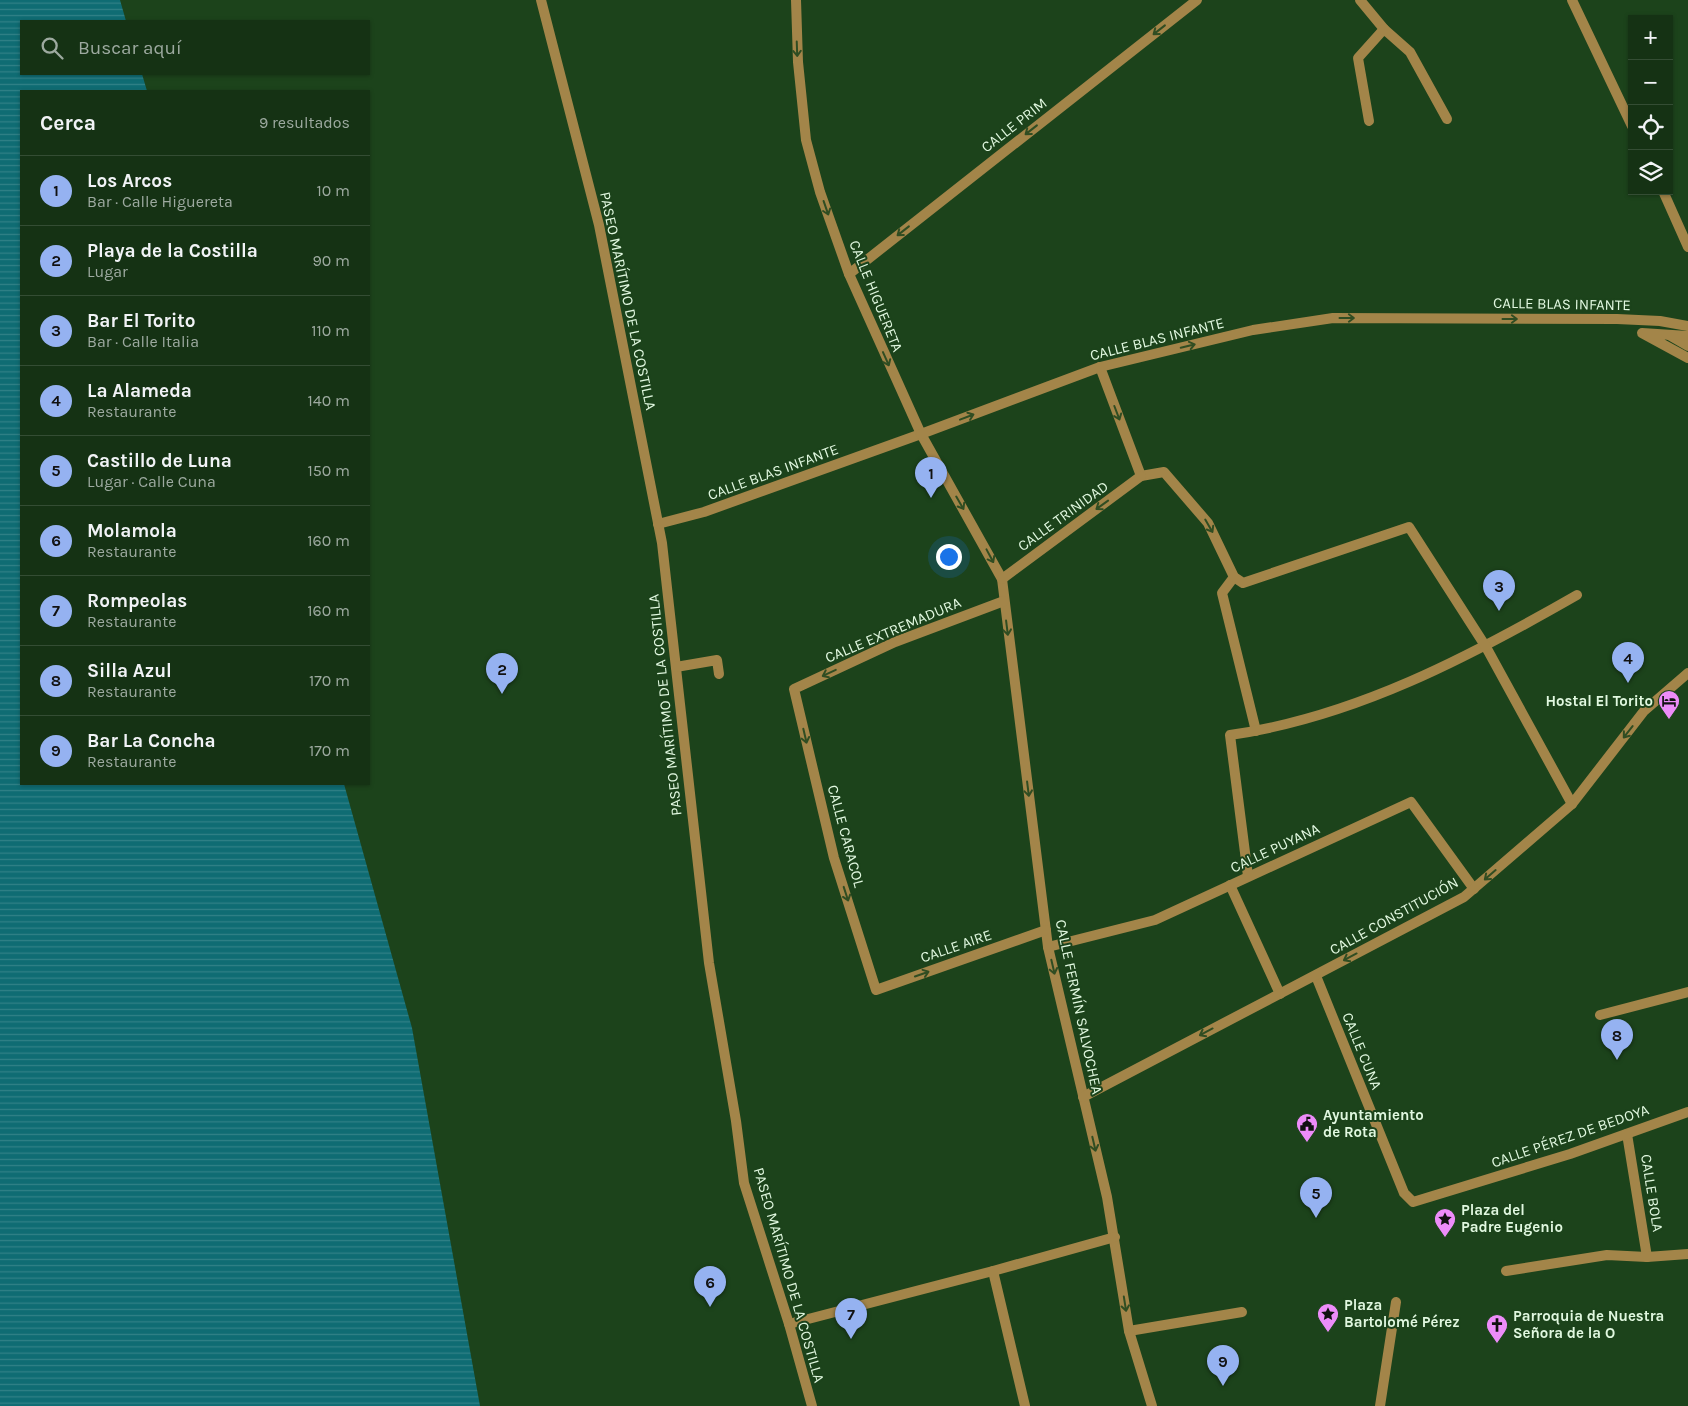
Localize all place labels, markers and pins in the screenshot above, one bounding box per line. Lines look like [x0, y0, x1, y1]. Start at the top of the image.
pin: 1 [915, 457, 947, 498]
pin: 3 [1483, 570, 1515, 611]
pin: 4 [1612, 642, 1644, 683]
pin: 2 [486, 653, 518, 694]
hotel icon: Hostal El Torito [1657, 689, 1681, 720]
place label: Hostal El Torito [1545, 692, 1653, 710]
pin: 8 [1601, 1019, 1633, 1060]
place label: Ayuntamiento de Rota [1323, 1106, 1424, 1141]
public building icon: Ayuntamiento de Rota [1295, 1112, 1319, 1143]
pin: 5 [1300, 1177, 1332, 1218]
place label: Plaza del Padre Eugenio [1461, 1201, 1563, 1236]
place icon: Plaza del Padre Eugenio [1433, 1207, 1457, 1238]
pin: 6 [694, 1266, 726, 1307]
place label: Plaza Bartolomé Pérez [1344, 1296, 1460, 1331]
pin: 7 [835, 1298, 867, 1339]
place icon: Plaza Bartolomé Pérez [1316, 1302, 1340, 1333]
place label: Parroquia de Nuestra Señora de la O [1513, 1307, 1664, 1342]
church icon: Parroquia de Nuestra Señora de la O [1485, 1313, 1509, 1344]
pin: 9 [1207, 1345, 1239, 1386]

